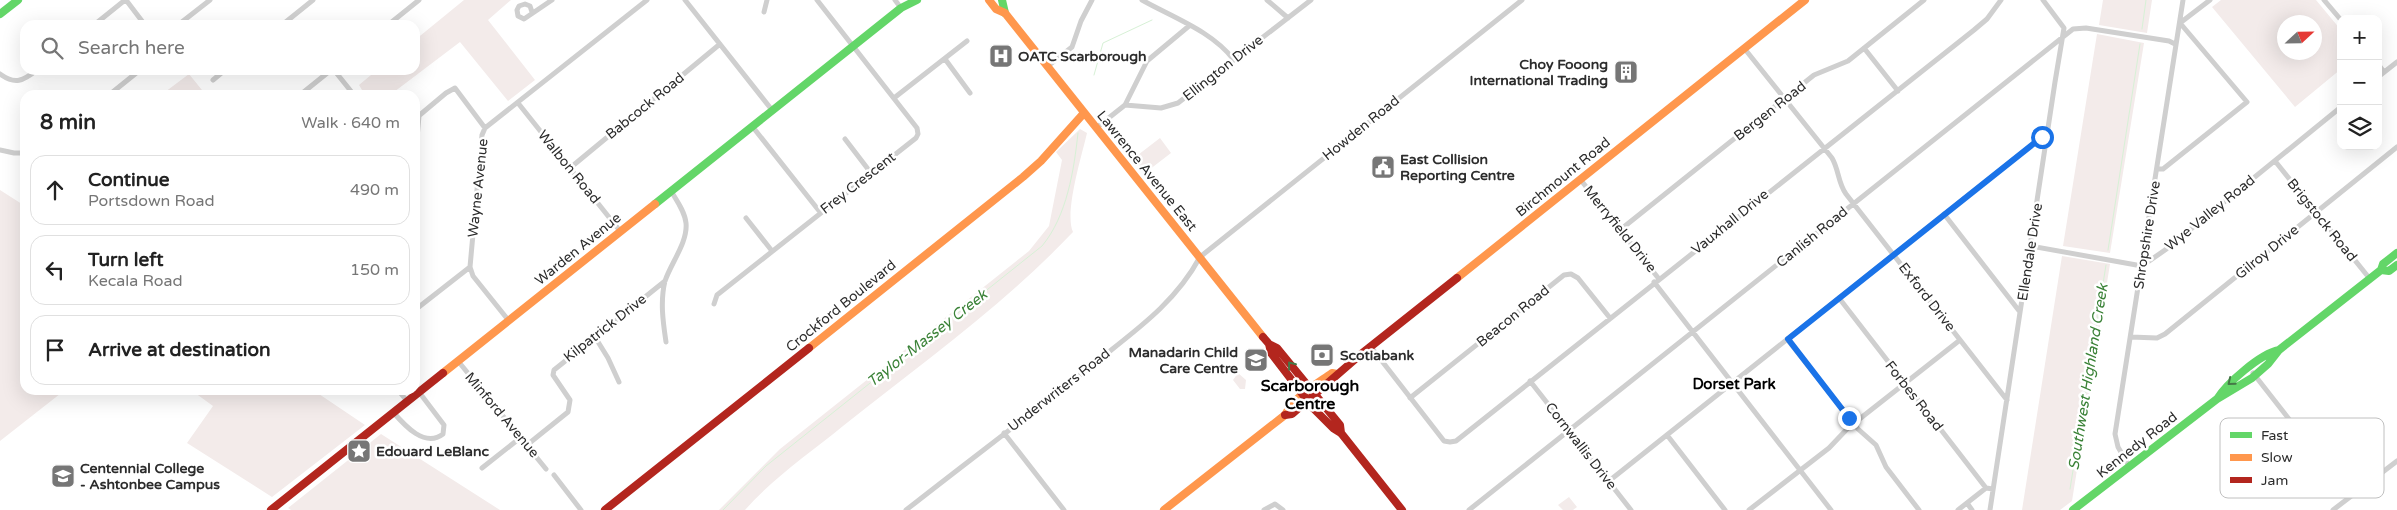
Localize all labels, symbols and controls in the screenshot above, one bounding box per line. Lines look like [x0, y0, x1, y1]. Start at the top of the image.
north arrow [2277, 15, 2322, 60]
map controls [2337, 15, 2382, 150]
button: + [2337, 15, 2382, 60]
search box [20, 20, 420, 75]
street label: Ellington Drive [1179, 31, 1267, 105]
icon: search [38, 34, 66, 62]
text: Search here [78, 37, 185, 59]
hospital icon: OATC Scarborough [988, 43, 1014, 69]
place label: OATC Scarborough [1018, 48, 1147, 65]
place label: Choy Fooong International Trading [1470, 56, 1608, 89]
building icon: Choy Fooong International Trading [1613, 59, 1639, 85]
button: − [2337, 60, 2382, 105]
street label: Babcock Road [602, 69, 688, 143]
street label: Bergen Road [1731, 78, 1809, 144]
street label: Howden Road [1319, 92, 1403, 164]
button: layers [2337, 105, 2382, 150]
street label: Lawrence Avenue East [1093, 107, 1201, 235]
text: 8 min [40, 110, 96, 135]
text: Walk · 640 m [301, 113, 400, 133]
route start [2031, 126, 2054, 149]
street label: Walbon Road [534, 127, 604, 207]
street label: Birchmount Road [1512, 134, 1614, 220]
street label: Wayne Avenue [464, 138, 492, 238]
street label: Frey Crescent [817, 148, 900, 218]
place label: East Collision Reporting Centre [1400, 151, 1515, 184]
public building icon: East Collision Reporting Centre [1370, 154, 1396, 180]
text: Continue [88, 169, 170, 191]
street label: Wye Valley Road [2162, 171, 2258, 255]
street label: Brigstock Road [2283, 175, 2361, 265]
icon: ahead [41, 176, 69, 204]
text: 490 m [350, 180, 399, 200]
street label: Shropshire Drive [2130, 180, 2164, 290]
street label: Merryfield Drive [1580, 182, 1660, 276]
street label: Vauxhall Drive [1688, 186, 1772, 258]
text: Portsdown Road [88, 191, 215, 211]
street label: Ellendale Drive [2014, 202, 2046, 302]
street label: Canlish Road [1773, 203, 1851, 271]
street label: Warden Avenue [532, 209, 624, 289]
street label: Gilroy Drive [2232, 221, 2302, 283]
text: Turn left [88, 249, 164, 271]
icon: left [41, 256, 69, 284]
street label: Crockford Boulevard [783, 256, 899, 356]
street label: Exford Drive [1895, 259, 1959, 335]
text: 150 m [350, 260, 399, 280]
text: Kecala Road [88, 271, 183, 291]
street label: Beacon Road [1473, 281, 1553, 351]
water label: Southwest Highland Creek [2064, 281, 2112, 471]
water label: Taylor-Massey Creek [863, 284, 992, 391]
street label: Kilpatrick Drive [560, 290, 650, 366]
icon: arrive [41, 336, 69, 364]
text: Arrive at destination [88, 339, 271, 361]
bank icon: Scotiabank [1309, 342, 1335, 368]
place label: Manadarin Child Care Centre [1128, 344, 1238, 377]
street label: Underwriters Road [1005, 345, 1113, 435]
school or university icon: Manadarin Child Care Centre [1243, 347, 1269, 373]
place label: Scotiabank [1340, 347, 1414, 364]
street label: Forbes Road [1881, 358, 1947, 434]
one-way arrow [1289, 362, 1297, 371]
street label: Minford Avenue [461, 369, 543, 461]
district label: Dorset Park [1692, 375, 1776, 393]
district label: Scarborough Centre [1261, 376, 1359, 414]
one-way arrow [2228, 376, 2237, 385]
street label: Cornwallis Drive [1542, 399, 1620, 493]
route end [1838, 407, 1861, 430]
street label: Kennedy Road [2093, 408, 2181, 482]
legend [2220, 418, 2384, 498]
text: Fast [2261, 427, 2289, 444]
place icon: Edouard LeBlanc [346, 438, 372, 464]
place label: Edouard LeBlanc [376, 443, 489, 460]
text: Slow [2261, 449, 2293, 466]
place label: Centennial College - Ashtonbee Campus [80, 460, 220, 493]
school or university icon: Centennial College - Ashtonbee Campus [50, 463, 76, 489]
text: Jam [2261, 472, 2288, 489]

